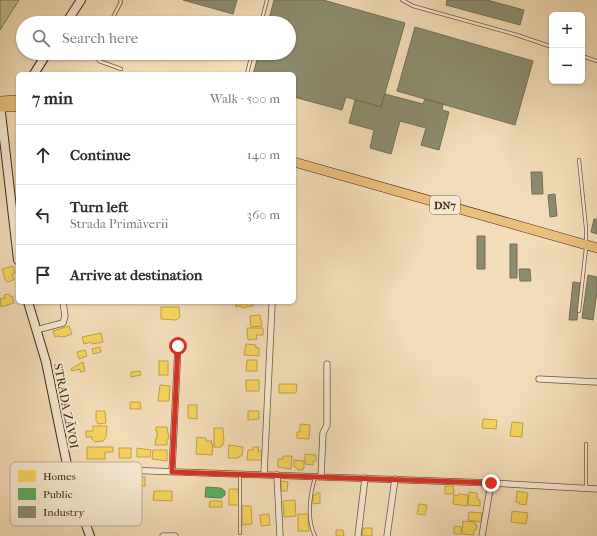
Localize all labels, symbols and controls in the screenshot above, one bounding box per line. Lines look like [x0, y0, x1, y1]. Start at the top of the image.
map controls [549, 12, 585, 84]
button: + [549, 12, 585, 48]
search box [16, 16, 296, 60]
icon: search [30, 27, 52, 49]
text: Search here [62, 29, 138, 47]
button: − [549, 48, 585, 84]
text: 7 min [32, 88, 73, 108]
text: Walk · 500 m [210, 91, 280, 106]
icon: ahead [32, 144, 54, 166]
text: Continue [70, 146, 130, 164]
text: 140 m [247, 147, 280, 162]
road number: DN7 [430, 196, 460, 214]
text: Turn left [70, 198, 128, 216]
icon: left [32, 204, 54, 226]
text: 360 m [247, 207, 280, 222]
text: Strada Primăverii [70, 216, 168, 231]
icon: arrive [32, 264, 54, 286]
text: Arrive at destination [70, 266, 202, 284]
route start [169, 337, 187, 355]
street label: STRADA ZĂVOI [51, 362, 82, 450]
legend [10, 462, 142, 526]
text: Homes [43, 470, 76, 483]
route end [482, 474, 500, 492]
text: Public [43, 488, 73, 501]
text: Industry [43, 506, 85, 519]

